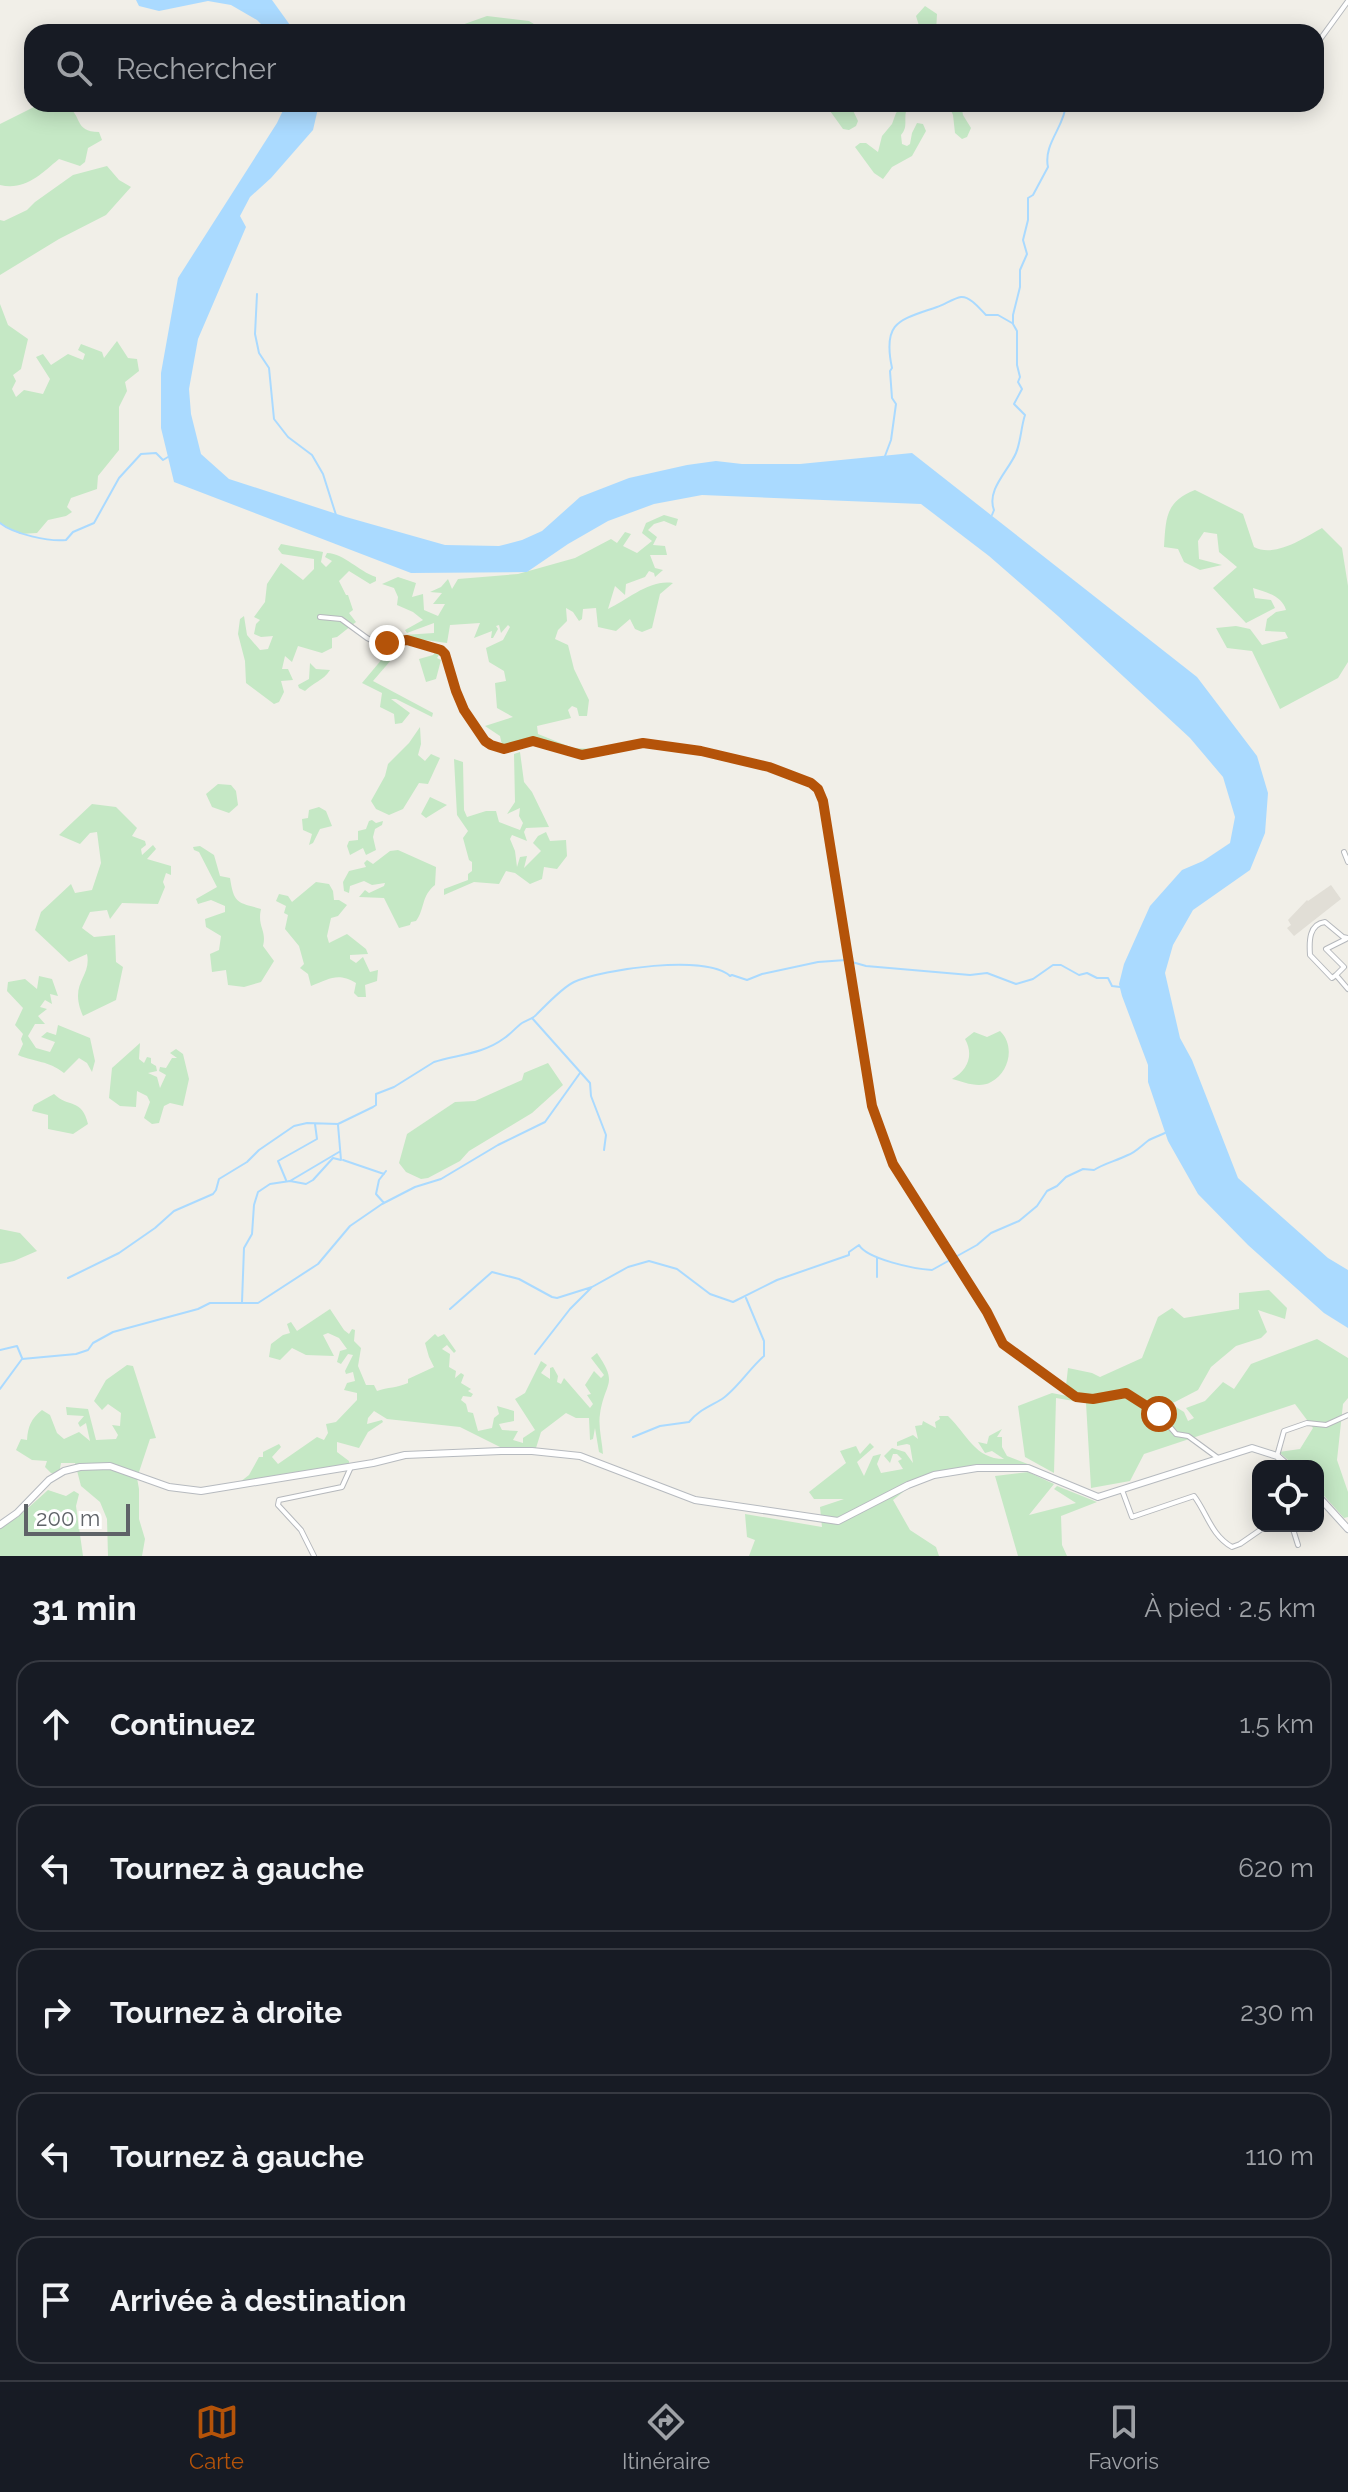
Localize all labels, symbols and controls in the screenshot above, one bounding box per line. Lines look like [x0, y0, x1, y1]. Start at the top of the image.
search box [24, 24, 1324, 112]
icon: search [52, 46, 96, 90]
text: Rechercher [116, 51, 276, 86]
route end [369, 625, 405, 661]
route start [1141, 1396, 1177, 1432]
map controls [1252, 1460, 1324, 1532]
button: locate [1252, 1460, 1324, 1532]
scale bar [24, 1500, 130, 1536]
text: 200 m [36, 1505, 100, 1531]
text: 31 min [32, 1588, 137, 1628]
text: À pied · 2.5 km [1144, 1593, 1316, 1623]
icon: ahead [34, 1702, 78, 1746]
text: Continuez [110, 1707, 255, 1742]
text: 1.5 km [1239, 1709, 1314, 1739]
icon: left [34, 1846, 78, 1890]
text: Tournez à gauche [110, 1851, 364, 1886]
text: 620 m [1238, 1853, 1314, 1883]
icon: right [34, 1990, 78, 2034]
text: Tournez à droite [110, 1995, 342, 2030]
text: 230 m [1240, 1997, 1314, 2027]
icon: left [34, 2134, 78, 2178]
text: Tournez à gauche [110, 2139, 364, 2174]
text: 110 m [1245, 2141, 1314, 2171]
icon: arrive [34, 2278, 78, 2322]
text: Arrivée à destination [110, 2283, 406, 2318]
tab: Carte [189, 2400, 244, 2474]
tab: Itinéraire [622, 2400, 710, 2474]
tab: Favoris [1088, 2400, 1159, 2474]

